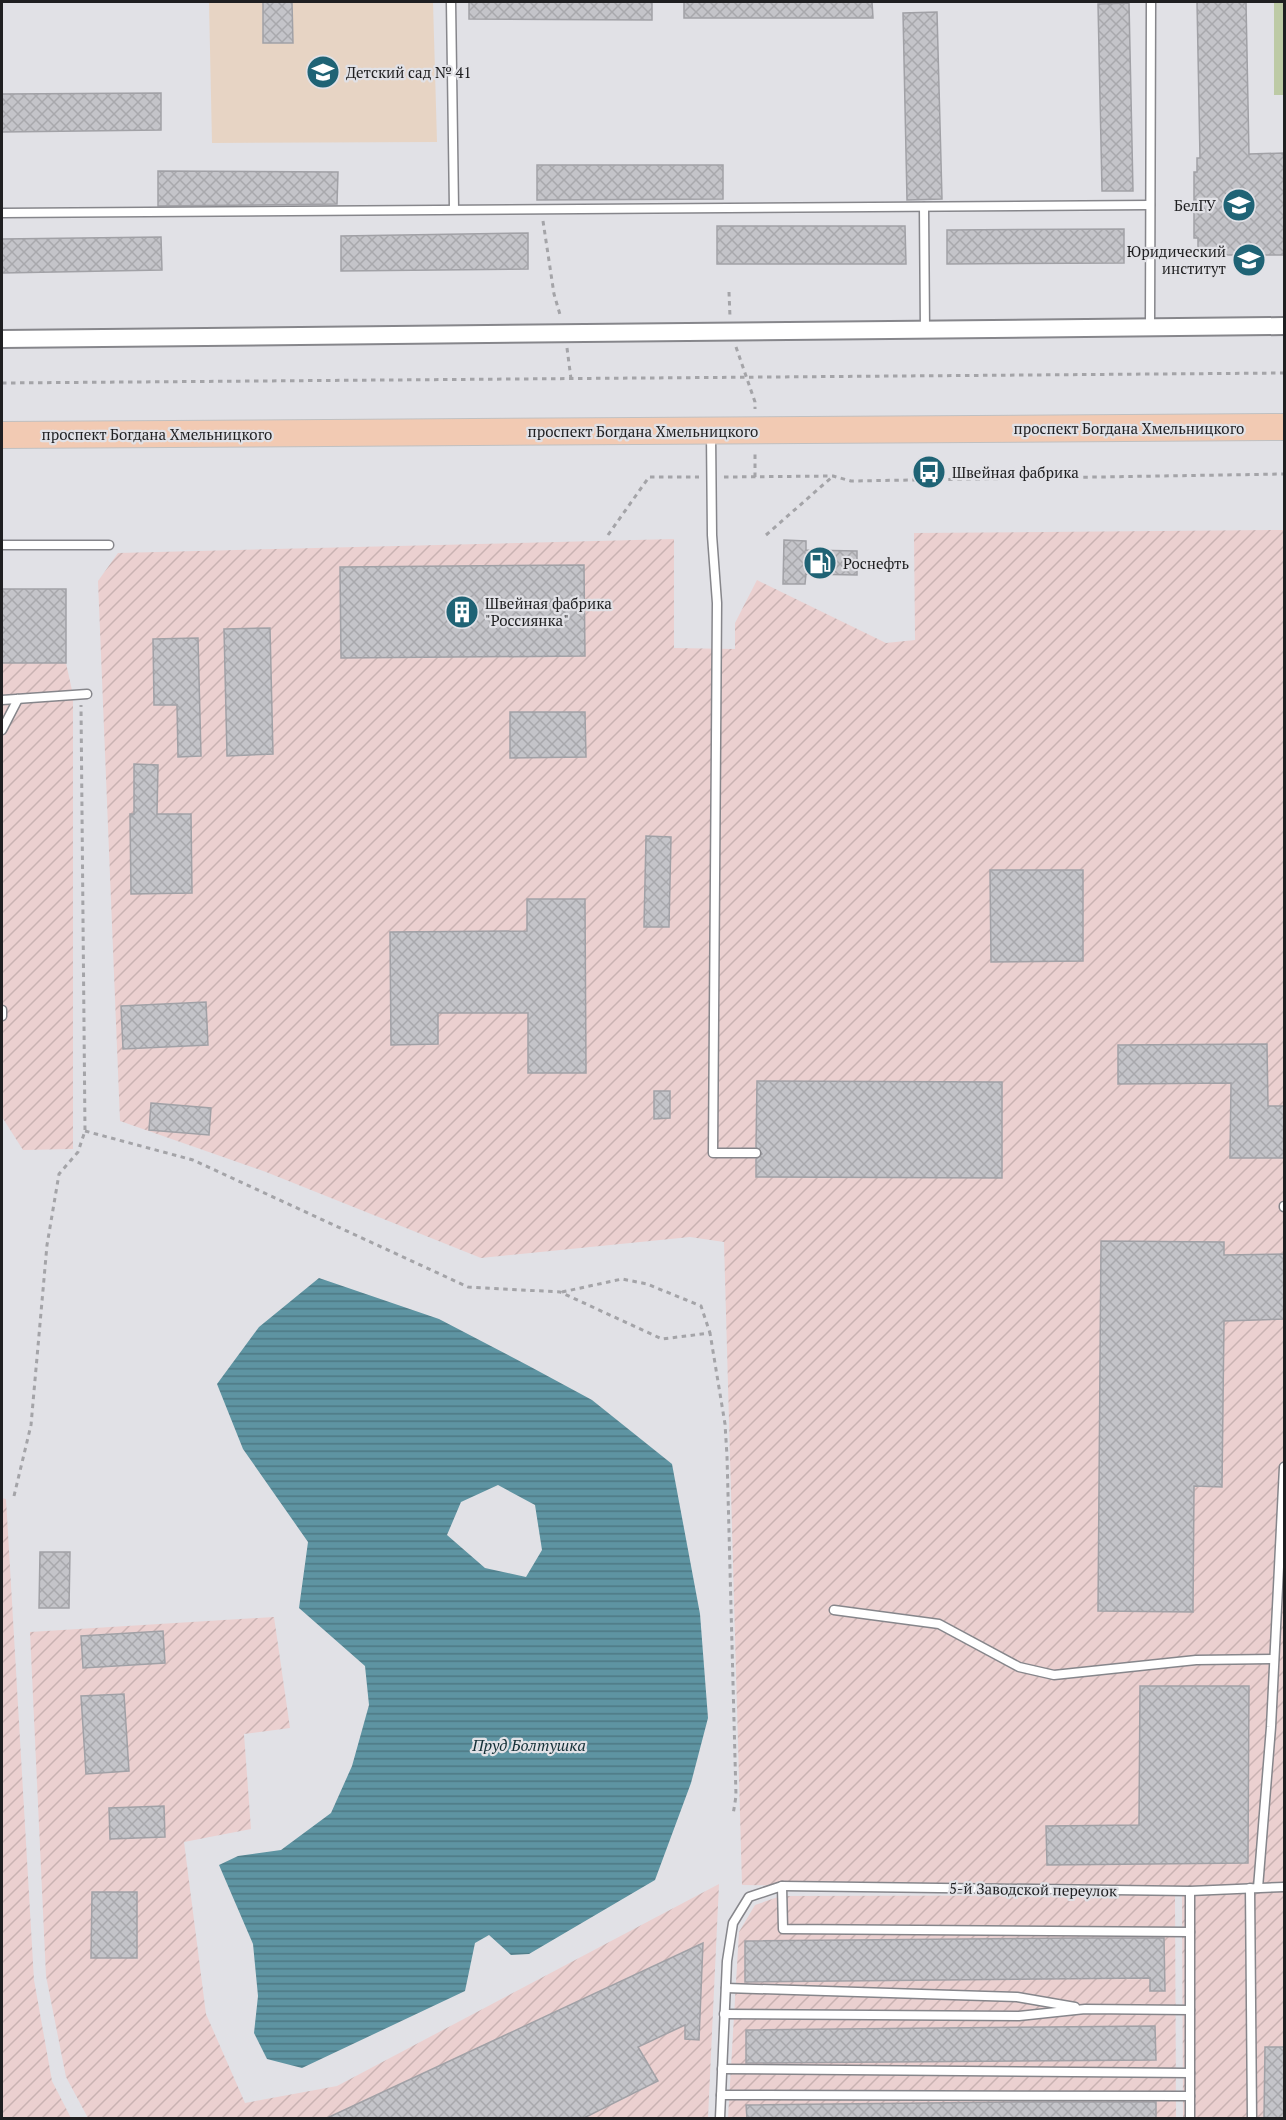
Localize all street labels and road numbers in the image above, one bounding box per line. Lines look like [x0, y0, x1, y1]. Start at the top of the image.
street label: проспект Богдана Хмельницкого [1014, 418, 1244, 438]
street label: проспект Богдана Хмельницкого [528, 421, 758, 441]
street label: проспект Богдана Хмельницкого [42, 424, 272, 444]
street label: 5-й Заводской переулок [949, 1878, 1118, 1900]

